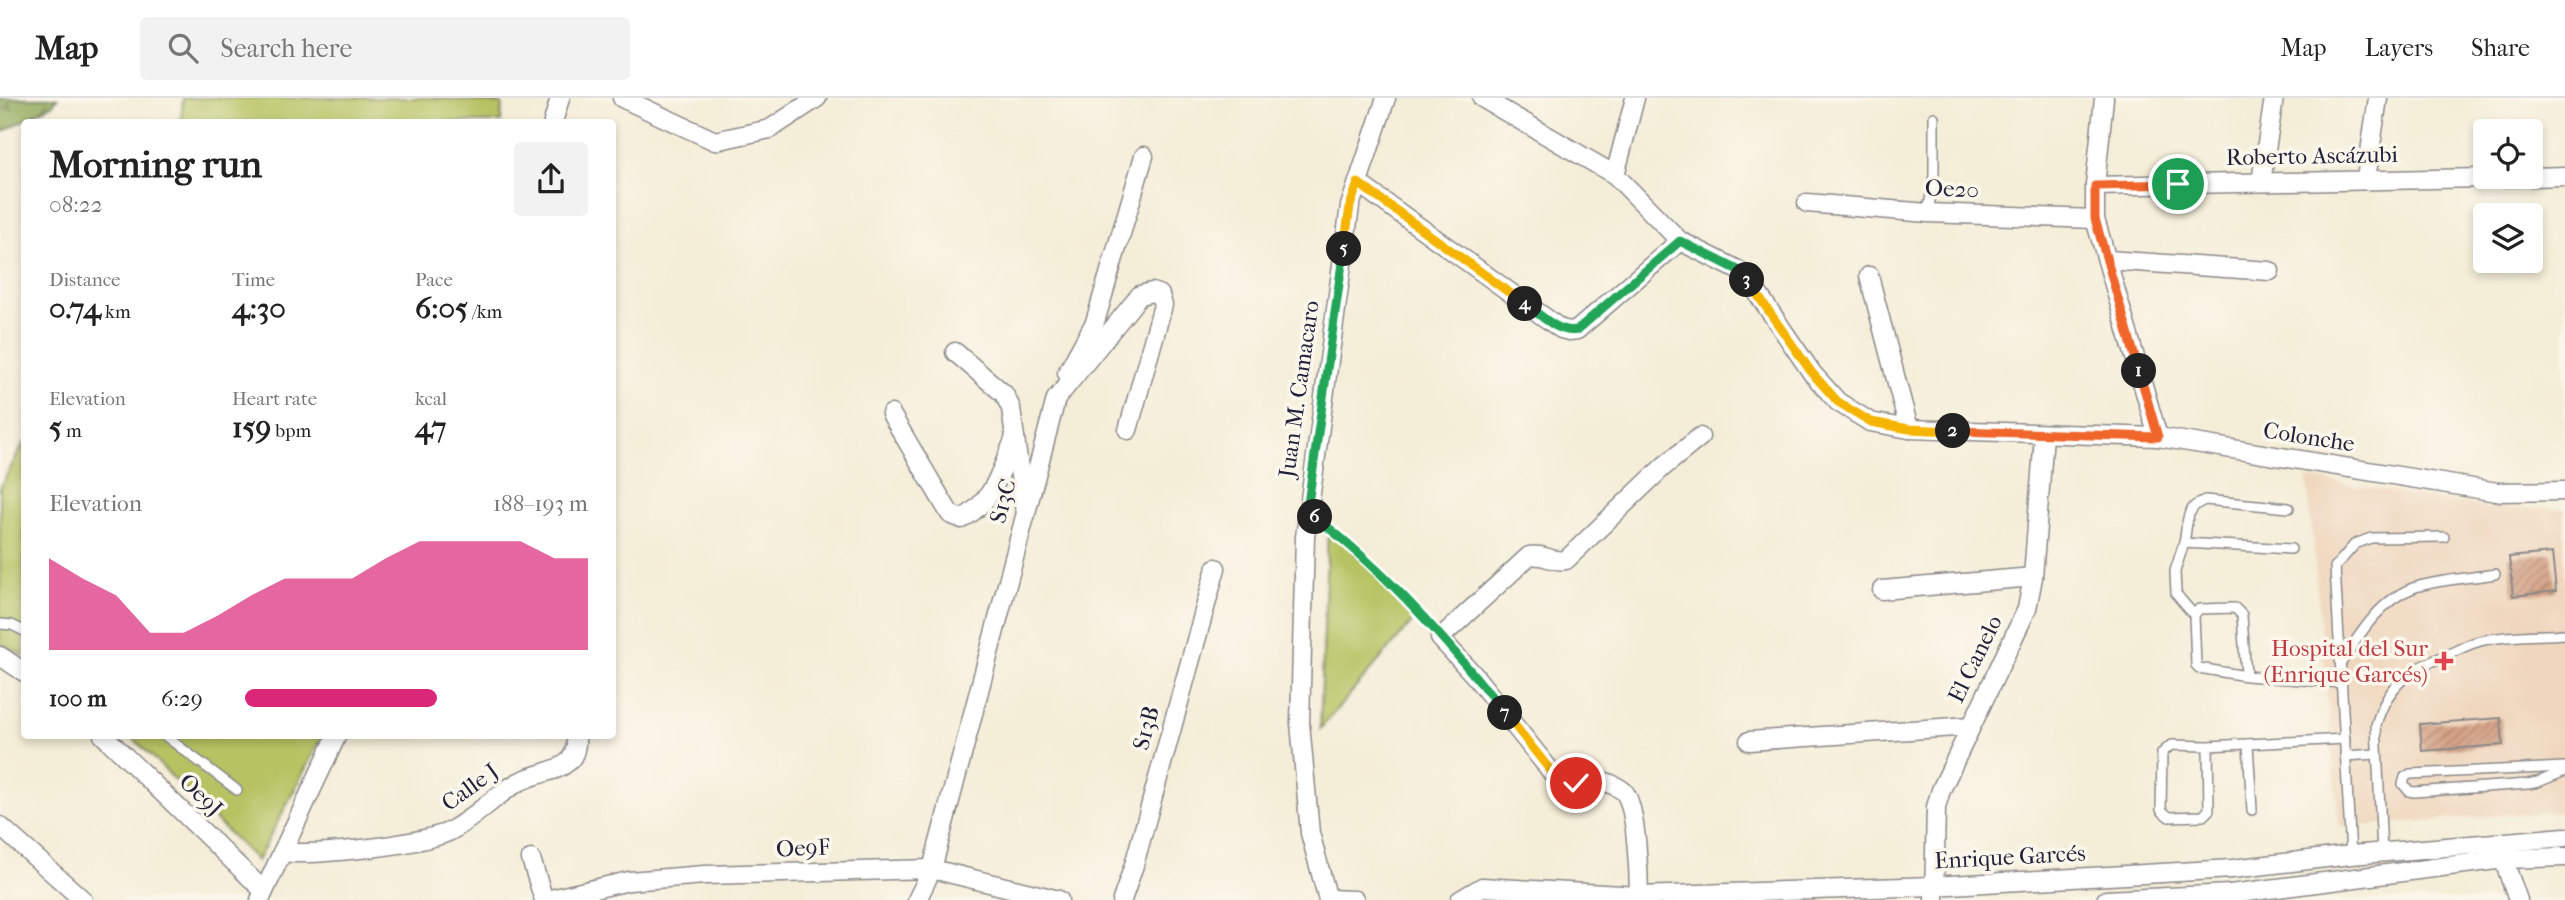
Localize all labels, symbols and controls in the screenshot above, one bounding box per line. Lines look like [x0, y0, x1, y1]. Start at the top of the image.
search box [140, 17, 630, 80]
text: Map [35, 29, 98, 68]
icon: search [164, 29, 202, 67]
text: Search here [220, 33, 352, 64]
text: Map [2281, 34, 2327, 62]
text: Layers [2365, 34, 2433, 62]
text: Share [2471, 34, 2530, 62]
map controls [2473, 119, 2543, 273]
button: locate [2473, 119, 2543, 189]
street label: Roberto Ascázubi [2226, 141, 2398, 171]
text: Morning run [49, 142, 262, 187]
button: share [514, 142, 588, 216]
pin [2148, 154, 2208, 214]
icon: arrive [2159, 165, 2197, 203]
street label: Oe20 [1924, 174, 1980, 204]
text: 08:22 [49, 191, 102, 218]
button: layers [2473, 203, 2543, 273]
pin: 5 [1326, 232, 1362, 266]
text: 5 [1339, 237, 1348, 259]
pin: 3 [1730, 262, 1764, 298]
text: 3 [1743, 268, 1750, 290]
text: Distance [49, 269, 120, 291]
text: Time [232, 269, 275, 291]
text: Pace [415, 269, 453, 291]
pin: 4 [1508, 286, 1542, 322]
text: 0.74 [49, 291, 101, 326]
text: 4:30 [232, 291, 286, 326]
text: 6:05 [415, 291, 468, 326]
text: 4 [1519, 292, 1530, 314]
street label: Juan M. Camacaro [1273, 299, 1325, 481]
text: km [101, 301, 131, 323]
text: /km [468, 301, 502, 323]
pin: 1 [2122, 354, 2156, 388]
text: 1 [2135, 359, 2142, 381]
text: Elevation [49, 388, 126, 410]
text: Heart rate [232, 388, 317, 410]
text: kcal [415, 388, 447, 410]
text: 5 [49, 410, 62, 445]
text: 159 [232, 410, 271, 445]
text: 47 [415, 410, 446, 445]
pin: 2 [1936, 414, 1970, 448]
street label: Colonche [2261, 416, 2357, 458]
text: 2 [1948, 419, 1957, 441]
text: m [62, 420, 82, 442]
text: bpm [271, 420, 311, 442]
street label: S13C [984, 476, 1022, 526]
text: Elevation [49, 490, 142, 517]
text: 188–193 m [493, 490, 588, 517]
pin: 6 [1298, 500, 1332, 534]
text: 6 [1309, 505, 1320, 527]
street label: El Canelo [1942, 611, 2008, 707]
place label: Hospital del Sur (Enrique Garcés) [2263, 635, 2428, 688]
marker: Hospital del Sur (Enrique Garcés) [2434, 651, 2454, 671]
text: 100 m [49, 685, 107, 712]
text: 6:29 [161, 685, 203, 712]
pin: 7 [1488, 696, 1522, 730]
text: 7 [1500, 701, 1509, 723]
street label: S13B [1127, 703, 1165, 753]
pin [1546, 753, 1606, 813]
street label: Calle J [436, 757, 504, 817]
icon: check [1557, 764, 1595, 802]
street label: Oe9J [174, 768, 228, 822]
street label: Oe9F [776, 834, 830, 862]
street label: Enrique Garcés [1934, 840, 2086, 874]

